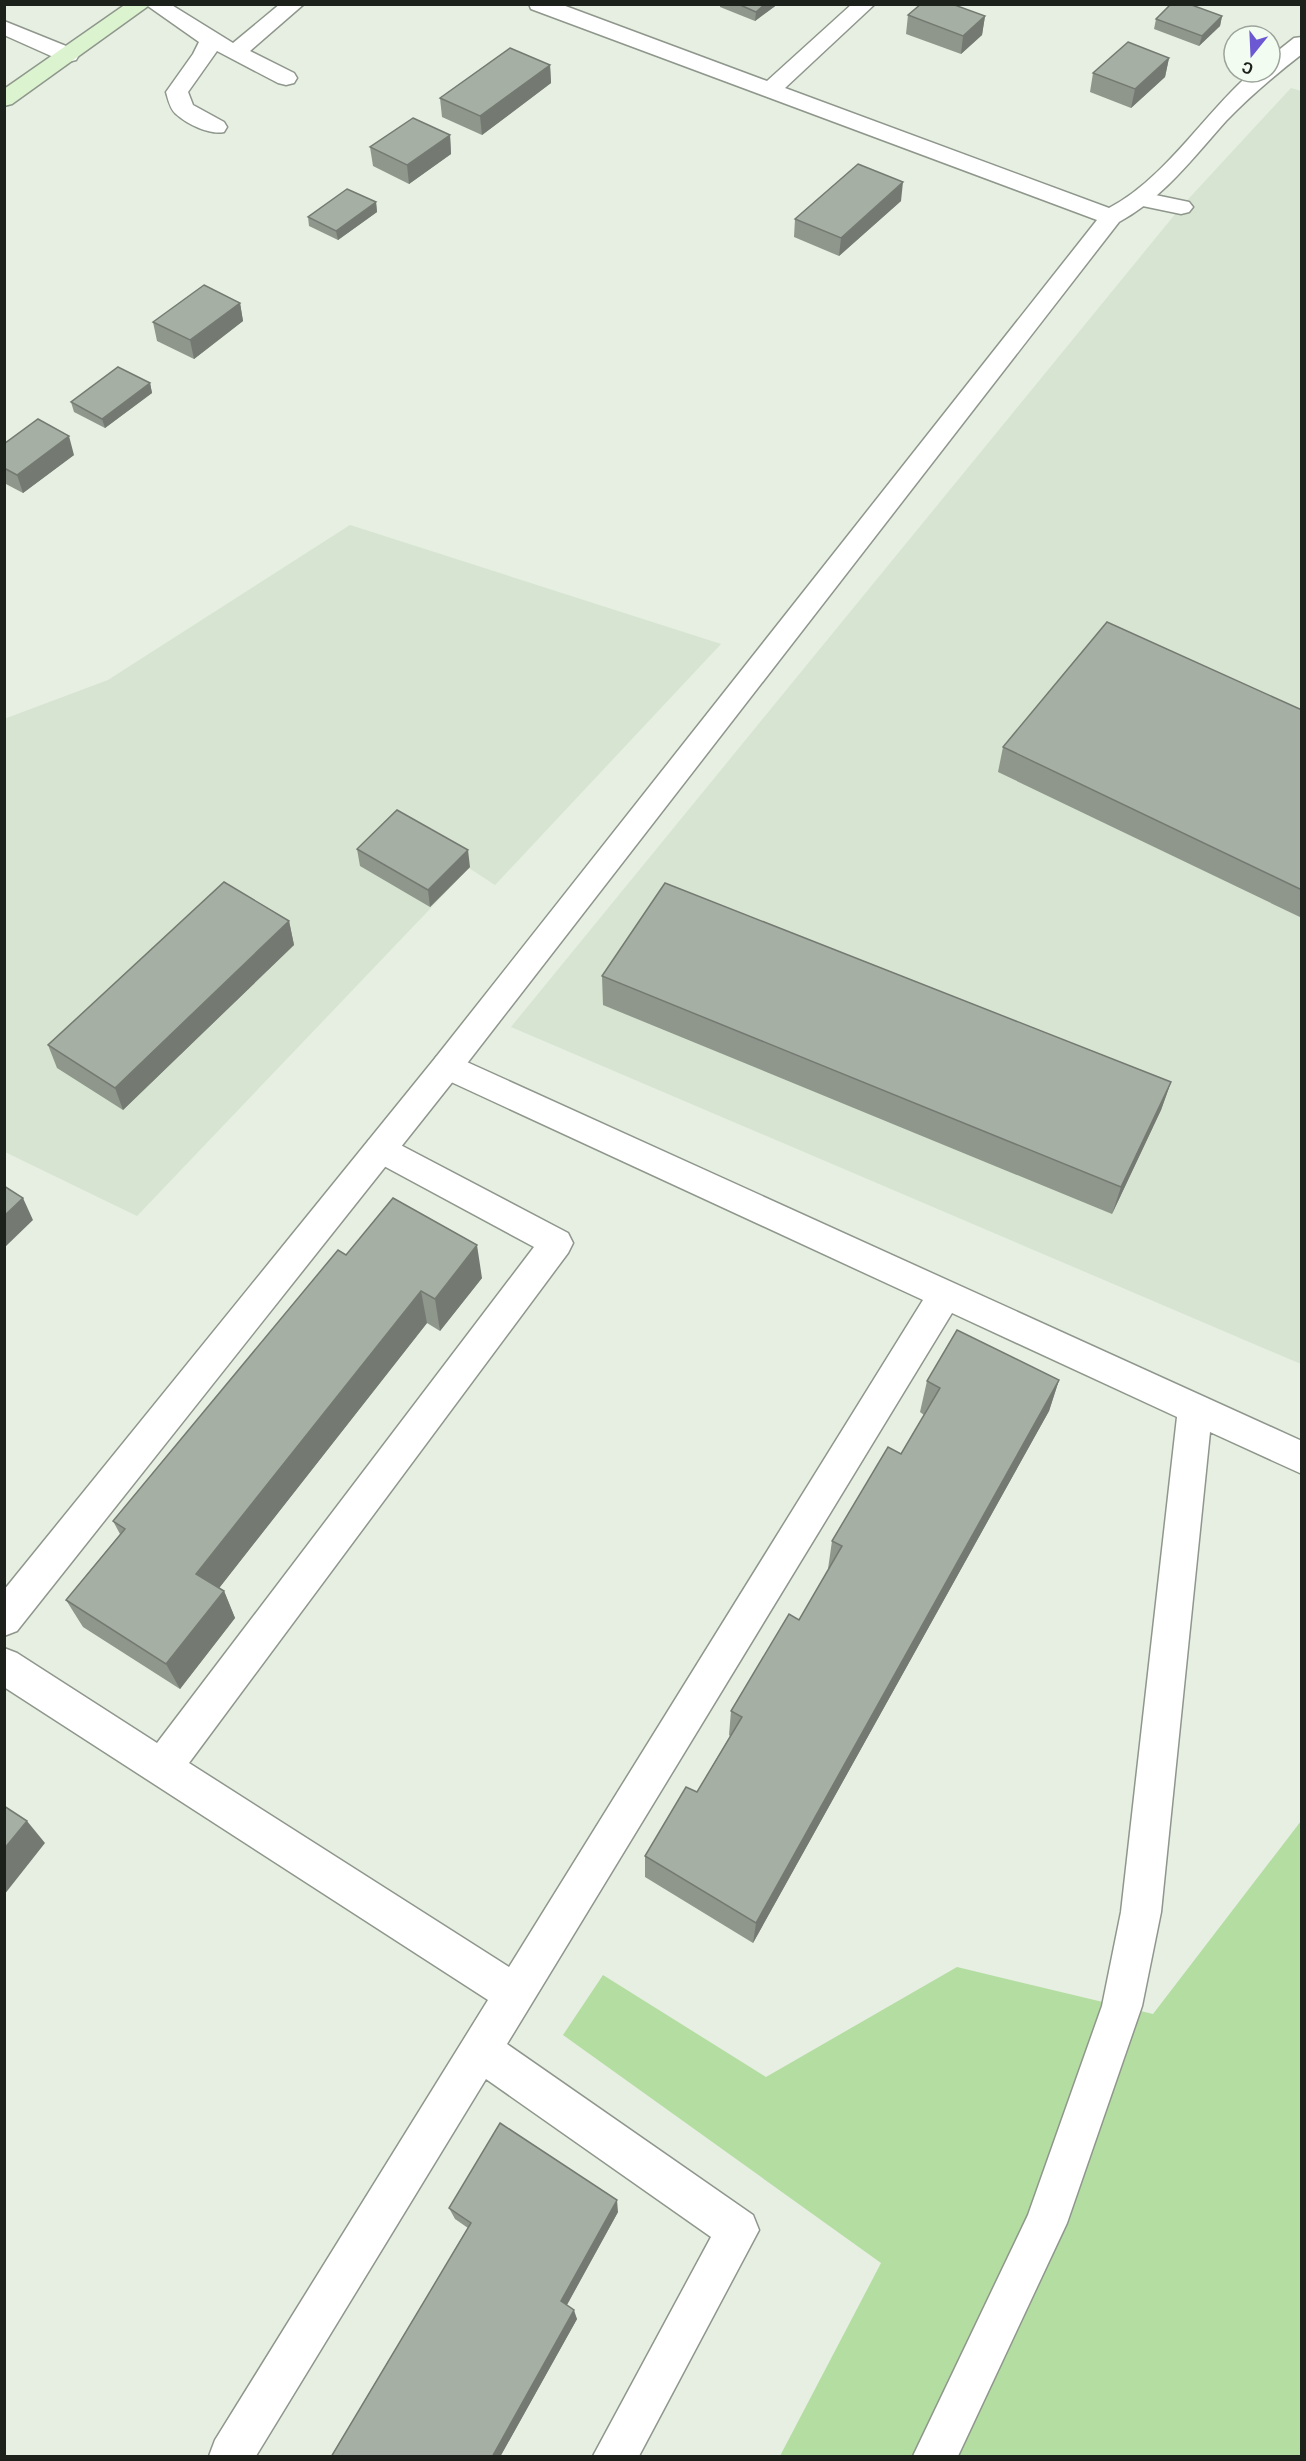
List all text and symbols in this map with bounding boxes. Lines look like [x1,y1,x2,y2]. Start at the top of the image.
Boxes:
north arrow [1222,24,1282,84]
text: С [1240,57,1255,78]

